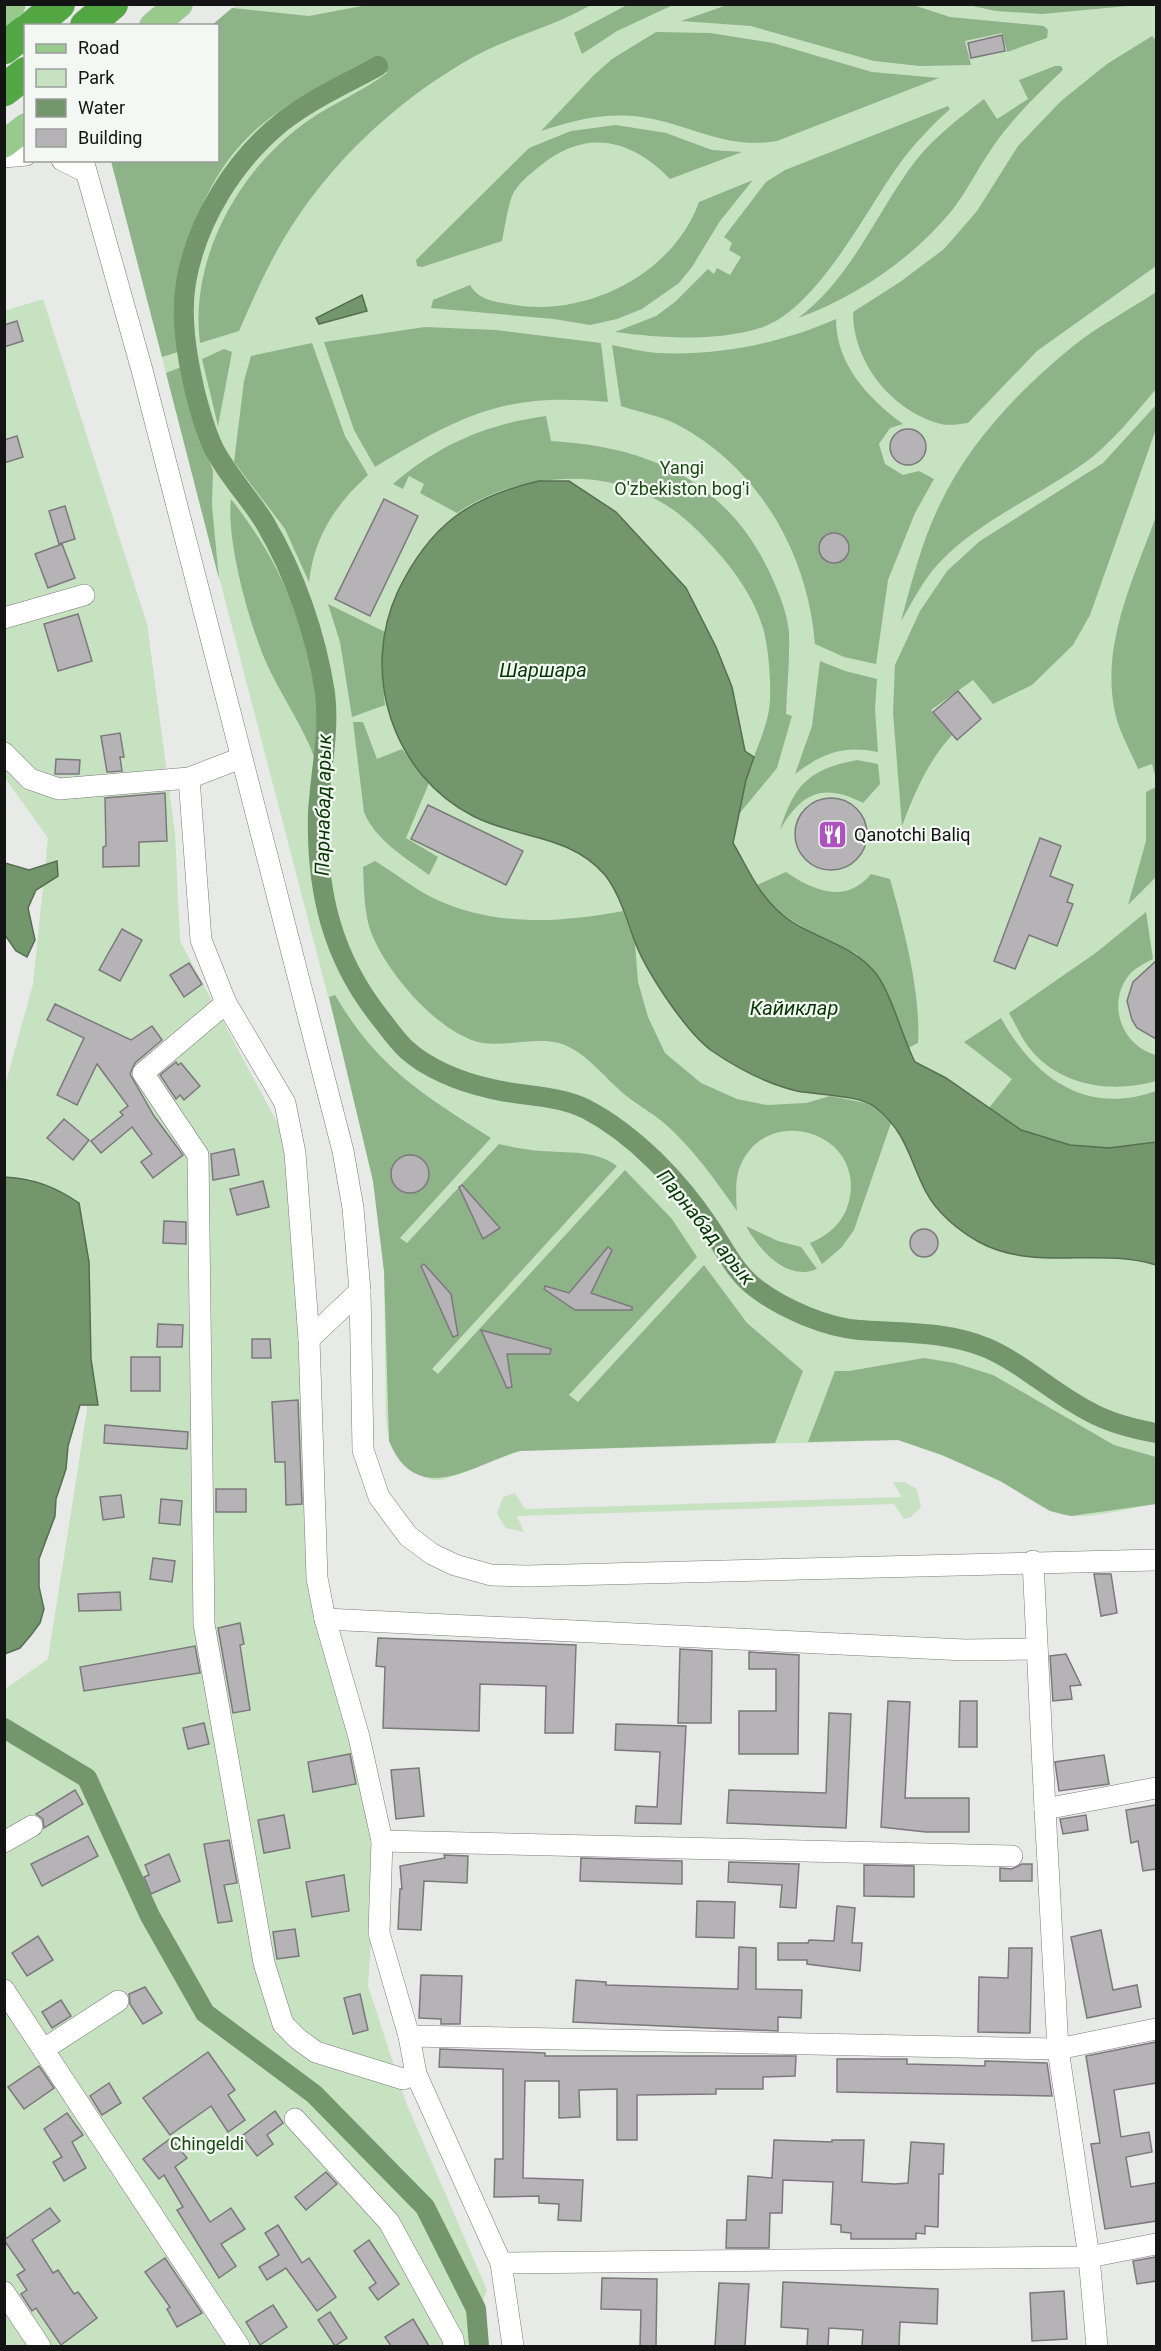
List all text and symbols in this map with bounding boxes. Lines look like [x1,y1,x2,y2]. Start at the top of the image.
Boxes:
legend [24,24,219,162]
text: Road [78,37,119,58]
text: Park [78,67,115,88]
text: Water [78,97,125,118]
text: Building [78,127,142,148]
park label: Yangi O'zbekiston bog'i [614,457,750,499]
water label: Шаршара [499,658,587,682]
water label: Парнабад арык [310,733,336,876]
restaurant icon: Qanotchi Baliq [817,819,849,851]
place label: Qanotchi Baliq [854,824,970,845]
water label: Кайиклар [750,996,838,1020]
water label: Парнабад арык [652,1164,760,1290]
park label: Chingeldi [170,2133,244,2154]

